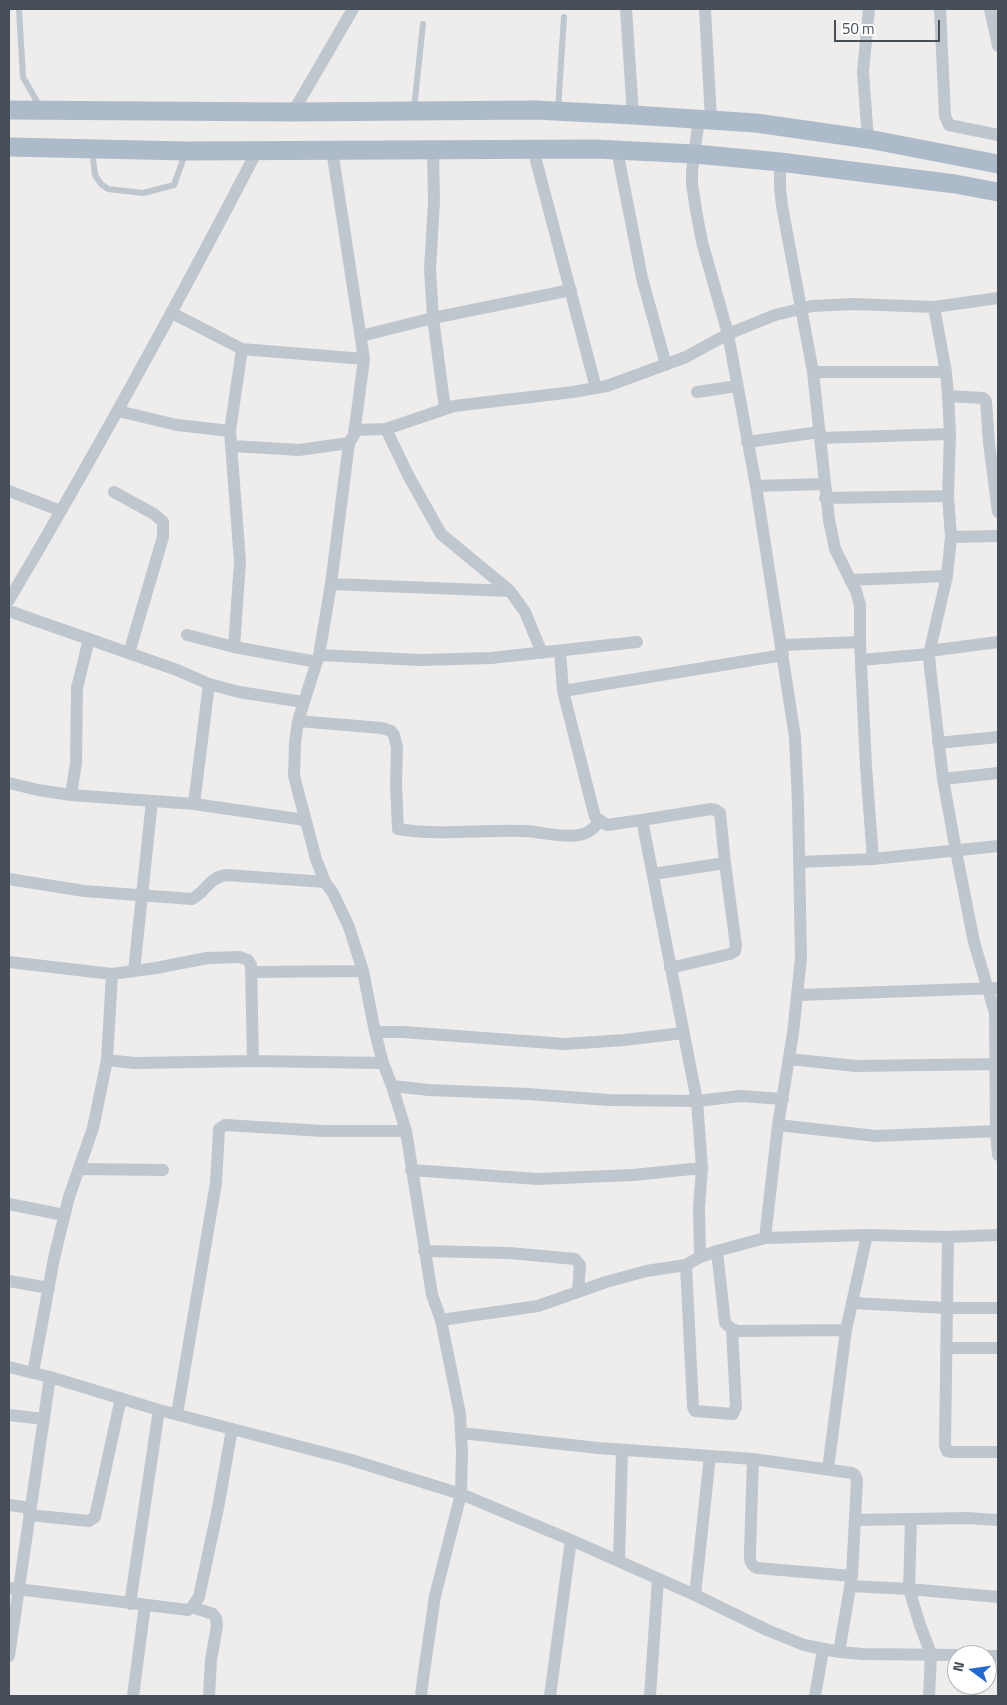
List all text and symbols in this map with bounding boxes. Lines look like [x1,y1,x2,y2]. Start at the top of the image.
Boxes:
scale bar [837,10,943,42]
text: 50 m [842,17,875,40]
north arrow [947,1645,997,1695]
text: N [947,1659,969,1674]

